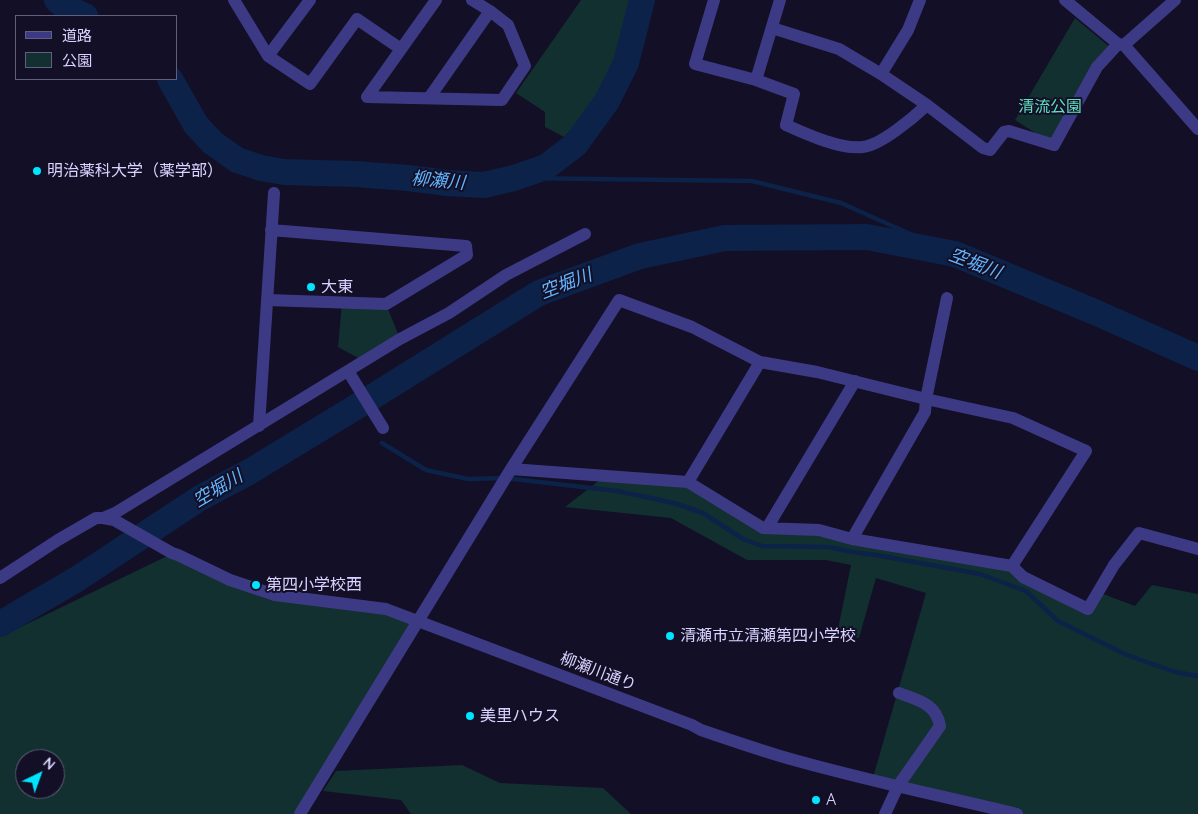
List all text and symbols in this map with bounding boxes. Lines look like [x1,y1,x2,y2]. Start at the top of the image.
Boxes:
legend [15,15,178,80]
text: 道路 [62,26,92,45]
text: 公園 [62,51,92,70]
park label: 清流公園 [1018,97,1082,117]
place label: 明治薬科大学（薬学部） [47,161,223,181]
marker: 明治薬科大学（薬学部） [31,165,43,177]
water label: 柳瀬川 [410,168,466,194]
water label: 空堀川 [946,244,1004,284]
water label: 空堀川 [537,264,595,304]
place label: 大東 [321,277,353,297]
marker: 大東 [305,281,317,293]
water label: 空堀川 [189,466,247,512]
place label: 第四小学校西 [266,575,362,595]
marker: 第四小学校西 [250,579,262,591]
place label: 清瀬市立清瀬第四小学校 [680,626,856,646]
marker: 清瀬市立清瀬第四小学校 [664,630,676,642]
street label: 柳瀬川通り [557,649,639,695]
place label: 美里ハウス [480,706,560,726]
marker: 美里ハウス [464,710,476,722]
north arrow [15,749,65,799]
text: N [40,753,59,774]
place label: A [826,790,836,810]
marker: A [810,794,822,806]

